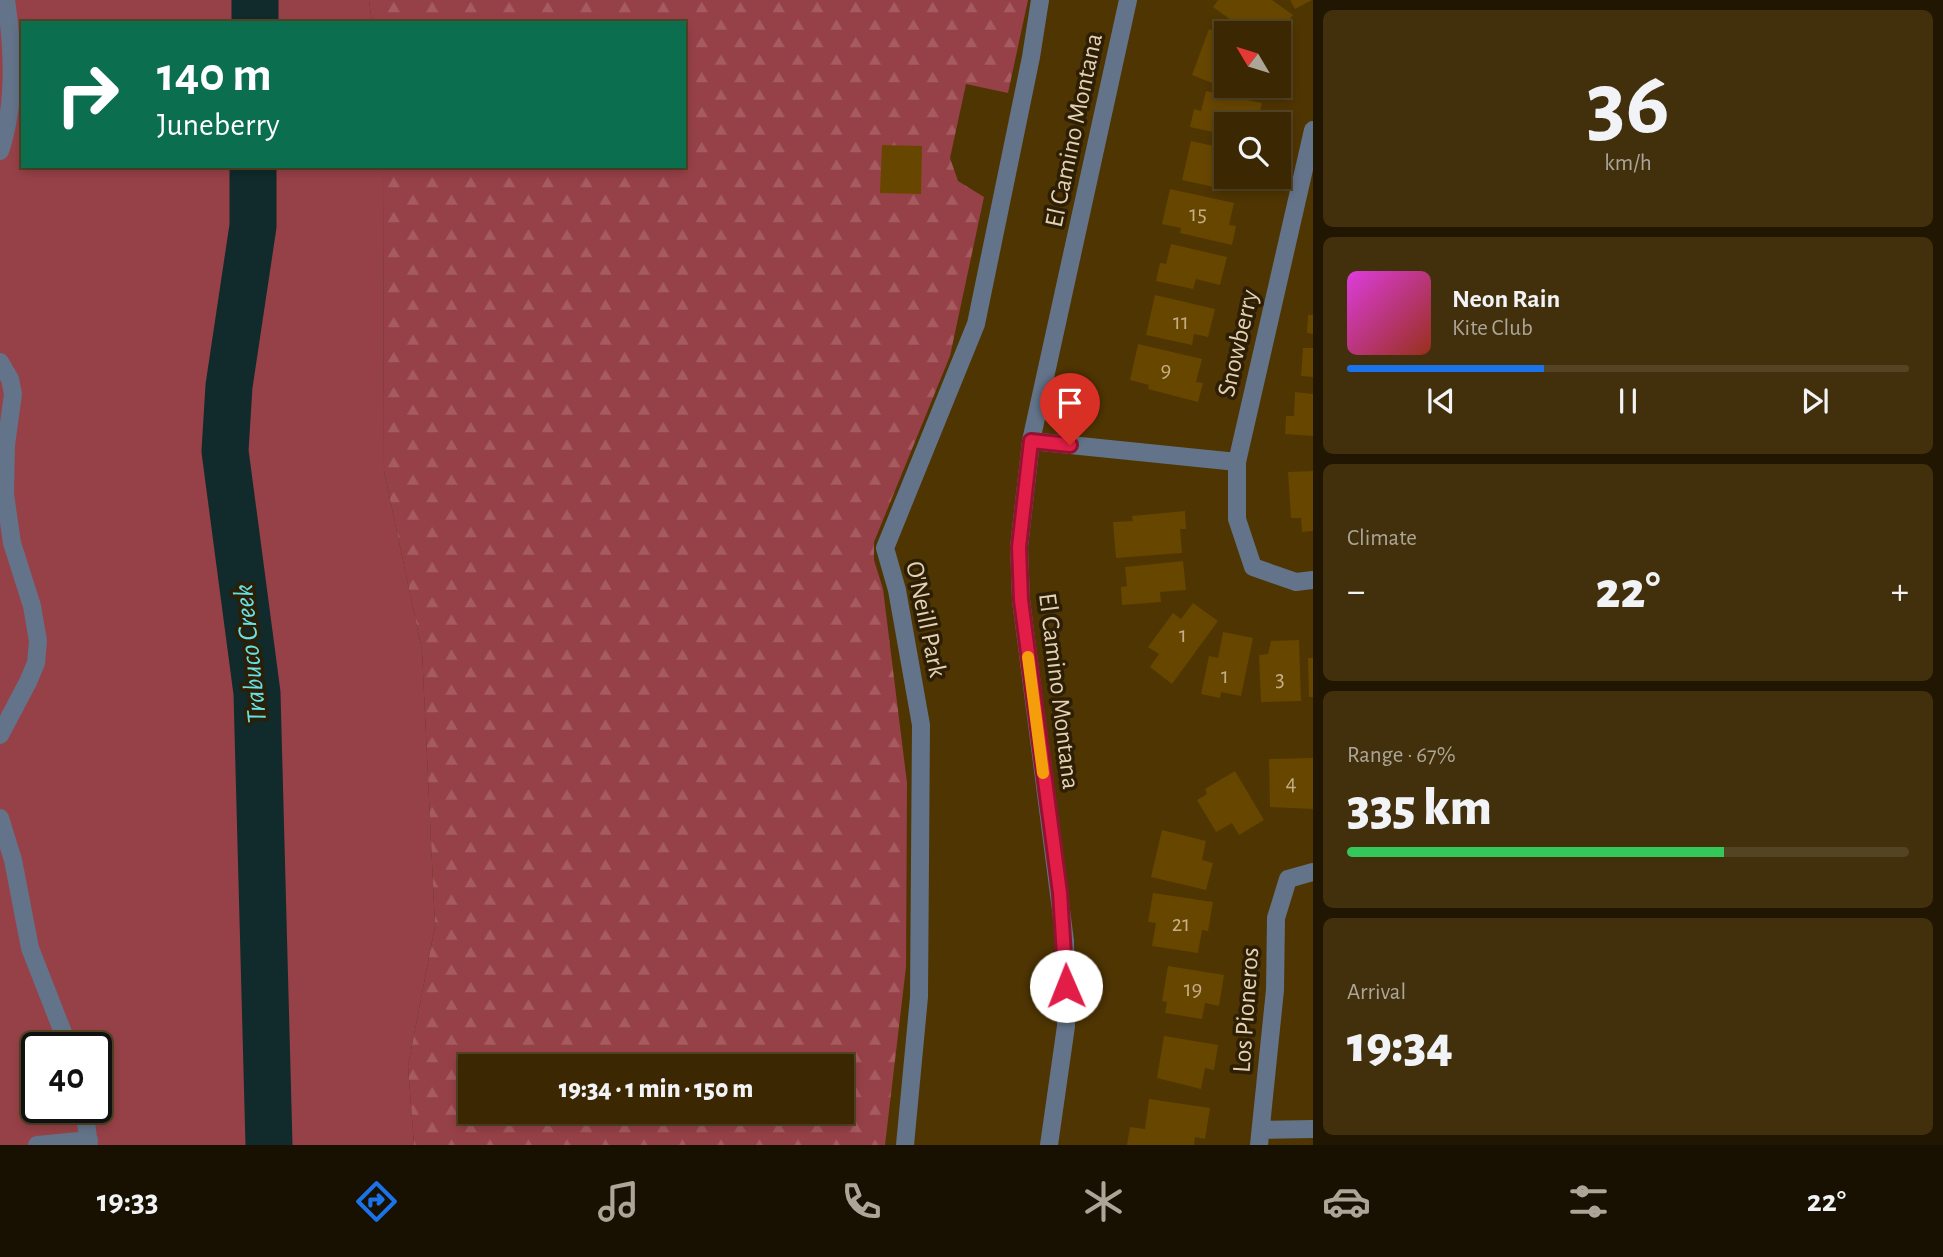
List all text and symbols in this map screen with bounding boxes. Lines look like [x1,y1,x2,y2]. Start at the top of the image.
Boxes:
north arrow [1214,21,1292,98]
map controls [1214,21,1291,189]
street label: El Camino Montana [1041,31,1107,229]
icon: right [42,49,133,140]
text: 140 m [157,51,272,100]
text: 36 [1586,59,1670,150]
text: Juneberry [157,109,280,141]
button: search [1214,112,1291,189]
text: km/h [1604,152,1652,175]
house number: 15 [1189,203,1207,226]
text: Neon Rain [1452,286,1560,312]
street label: Snowberry [1213,287,1263,399]
house number: 11 [1173,311,1189,334]
text: Kite Club [1452,317,1533,340]
house number: 9 [1161,359,1171,382]
pin [1040,373,1100,445]
icon: previous [1422,382,1460,420]
icon: pause [1609,382,1647,420]
icon: next [1796,382,1834,420]
icon: arrive [1051,384,1089,422]
text: Climate [1347,527,1417,550]
street label: O'Neill Park [901,559,951,680]
text: 22° [1595,565,1661,617]
text: − [1347,573,1365,611]
text: + [1891,573,1909,611]
water label: Trabuco Creek [230,583,272,725]
street label: El Camino Montana [1034,592,1084,791]
house number: 1 [1179,624,1187,647]
house number: 1 [1221,665,1229,688]
house number: 3 [1275,668,1285,691]
text: Range · 67% [1347,744,1456,767]
house number: 4 [1285,772,1297,795]
text: 335 km [1347,782,1492,834]
house number: 21 [1172,913,1190,936]
street label: Los Pioneros [1229,947,1263,1074]
position arrow [1029,949,1103,1023]
house number: 19 [1184,978,1202,1001]
text: Arrival [1347,981,1406,1004]
text: 19:34 [1347,1019,1453,1071]
speed limit sign: 40 [21,1032,112,1123]
text: 19:34 · 1 min · 150 m [559,1076,753,1102]
icon: directions [352,1177,401,1226]
icon: music [594,1177,643,1226]
icon: phone [837,1177,886,1226]
icon: climate [1079,1177,1128,1226]
icon: car [1322,1177,1371,1226]
icon: filters [1564,1177,1613,1226]
text: 19:33 [97,1185,159,1217]
text: 22° [1807,1185,1846,1217]

